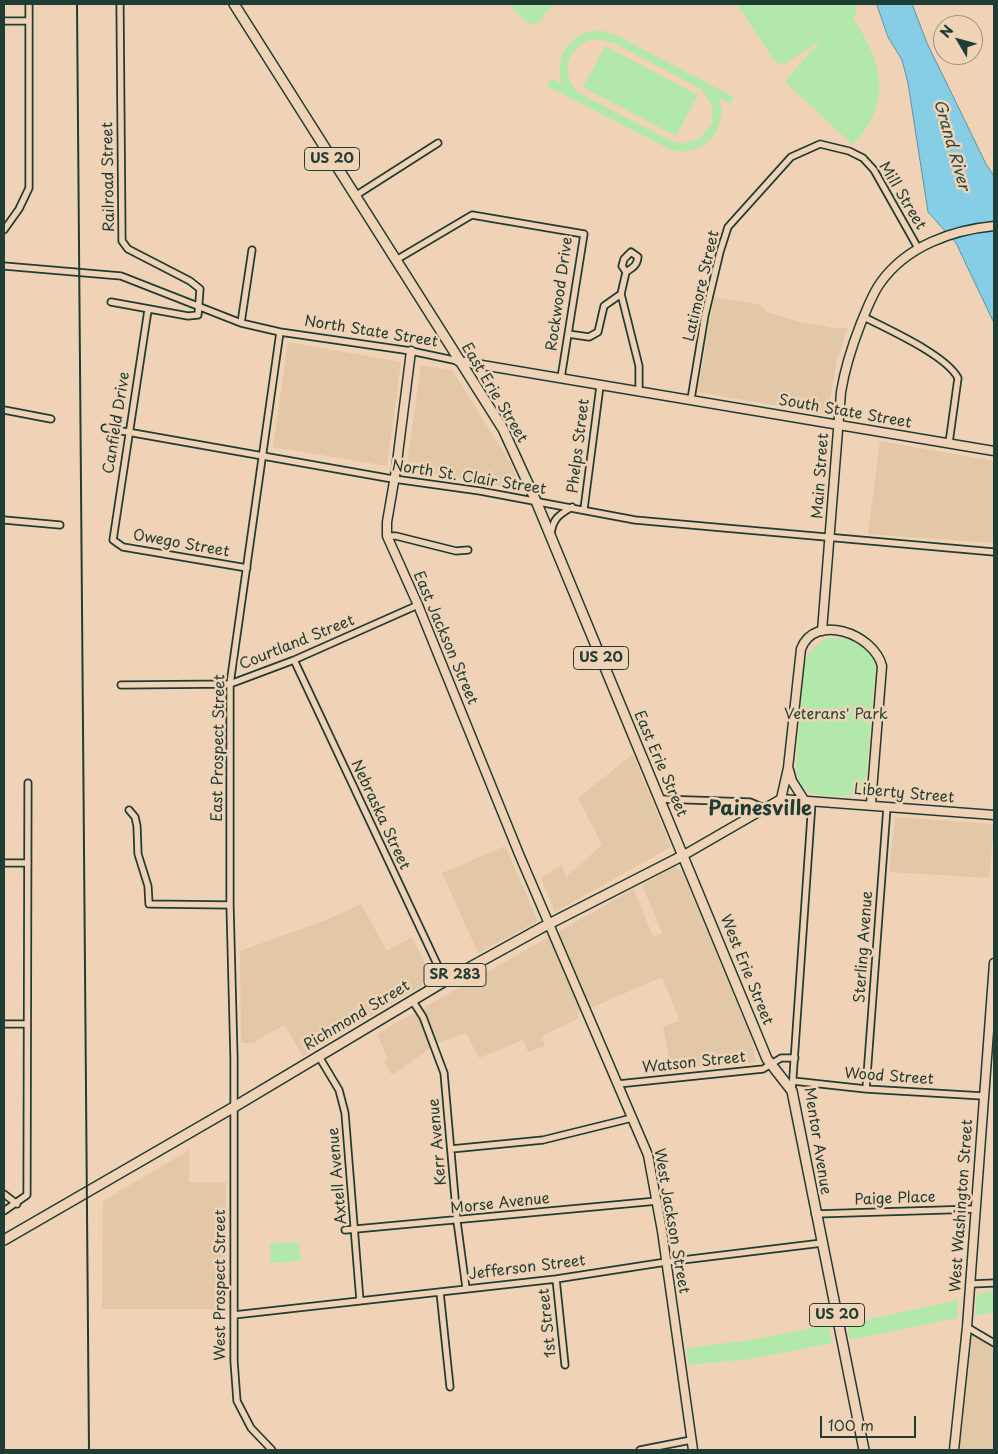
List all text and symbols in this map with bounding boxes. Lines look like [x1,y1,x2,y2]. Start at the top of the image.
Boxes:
north arrow [933,15,983,65]
text: N [935,21,958,42]
water label: Grand River [929,97,973,193]
street label: Railroad Street [99,122,119,232]
road number: US 20 [304,148,360,170]
street label: Mill Street [875,159,929,233]
street label: Latimore Street [680,229,724,343]
street label: Rockwood Drive [543,236,577,352]
street label: North State Street [303,313,439,351]
street label: East Erie Street [457,340,531,446]
street label: Canfield Drive [100,371,134,475]
street label: South State Street [777,391,913,433]
street label: Phelps Street [564,398,594,494]
street label: Main Street [809,433,833,519]
street label: North St. Clair Street [391,457,547,499]
street label: Owego Street [131,527,231,561]
street label: East Jackson Street [409,569,481,707]
street label: Courtland Street [237,612,357,674]
road number: US 20 [574,646,628,670]
street label: East Prospect Street [209,674,229,822]
park label: Veterans' Park [784,706,888,724]
street label: East Erie Street [630,708,690,820]
street label: Nebraska Street [347,757,413,873]
street label: Liberty Street [853,781,955,807]
district label: Painesville [708,797,812,821]
street label: Sterling Avenue [851,890,877,1004]
street label: West Erie Street [716,912,776,1028]
road number: SR 283 [424,964,486,986]
street label: Richmond Street [301,977,413,1055]
street label: Watson Street [641,1049,747,1077]
street label: Wood Street [844,1065,934,1089]
street label: Mentor Avenue [800,1086,834,1196]
street label: Kerr Avenue [425,1098,451,1186]
street label: West Washington Street [947,1119,977,1293]
street label: Axtell Avenue [325,1127,351,1225]
street label: West Jackson Street [649,1147,693,1295]
street label: Paige Place [854,1189,936,1209]
street label: Morse Avenue [449,1190,551,1218]
street label: West Prospect Street [212,1209,230,1361]
street label: Jefferson Street [468,1252,586,1284]
street label: 1st Street [535,1287,561,1359]
road number: US 20 [810,1304,864,1326]
scale bar [823,1406,919,1438]
text: 100 m [828,1413,874,1436]

